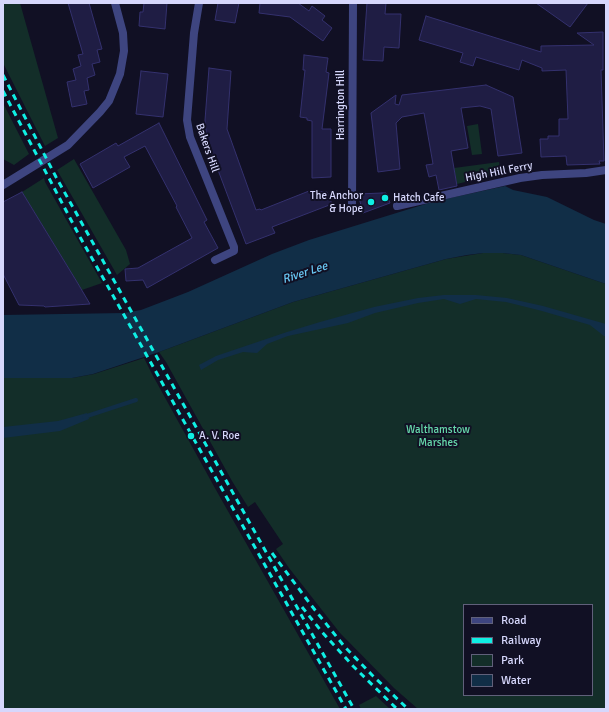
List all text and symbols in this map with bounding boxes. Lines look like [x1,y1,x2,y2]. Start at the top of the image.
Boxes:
street label: Harrington Hill [334,70,348,140]
street label: Bakers Hill [192,122,222,174]
street label: High Hill Ferry [464,159,534,185]
place label: The Anchor & Hope [310,189,363,215]
place label: Hatch Cafe [393,191,444,205]
marker: Hatch Cafe [380,193,390,203]
marker: The Anchor & Hope [366,197,376,207]
water label: River Lee [281,259,329,287]
park label: Walthamstow Marshes [406,423,470,449]
place label: A. V. Roe [199,429,240,443]
marker: A. V. Roe [186,431,196,441]
legend [463,604,593,696]
text: Road [501,613,527,628]
text: Railway [501,633,541,648]
text: Park [501,653,524,668]
text: Water [501,673,531,688]

